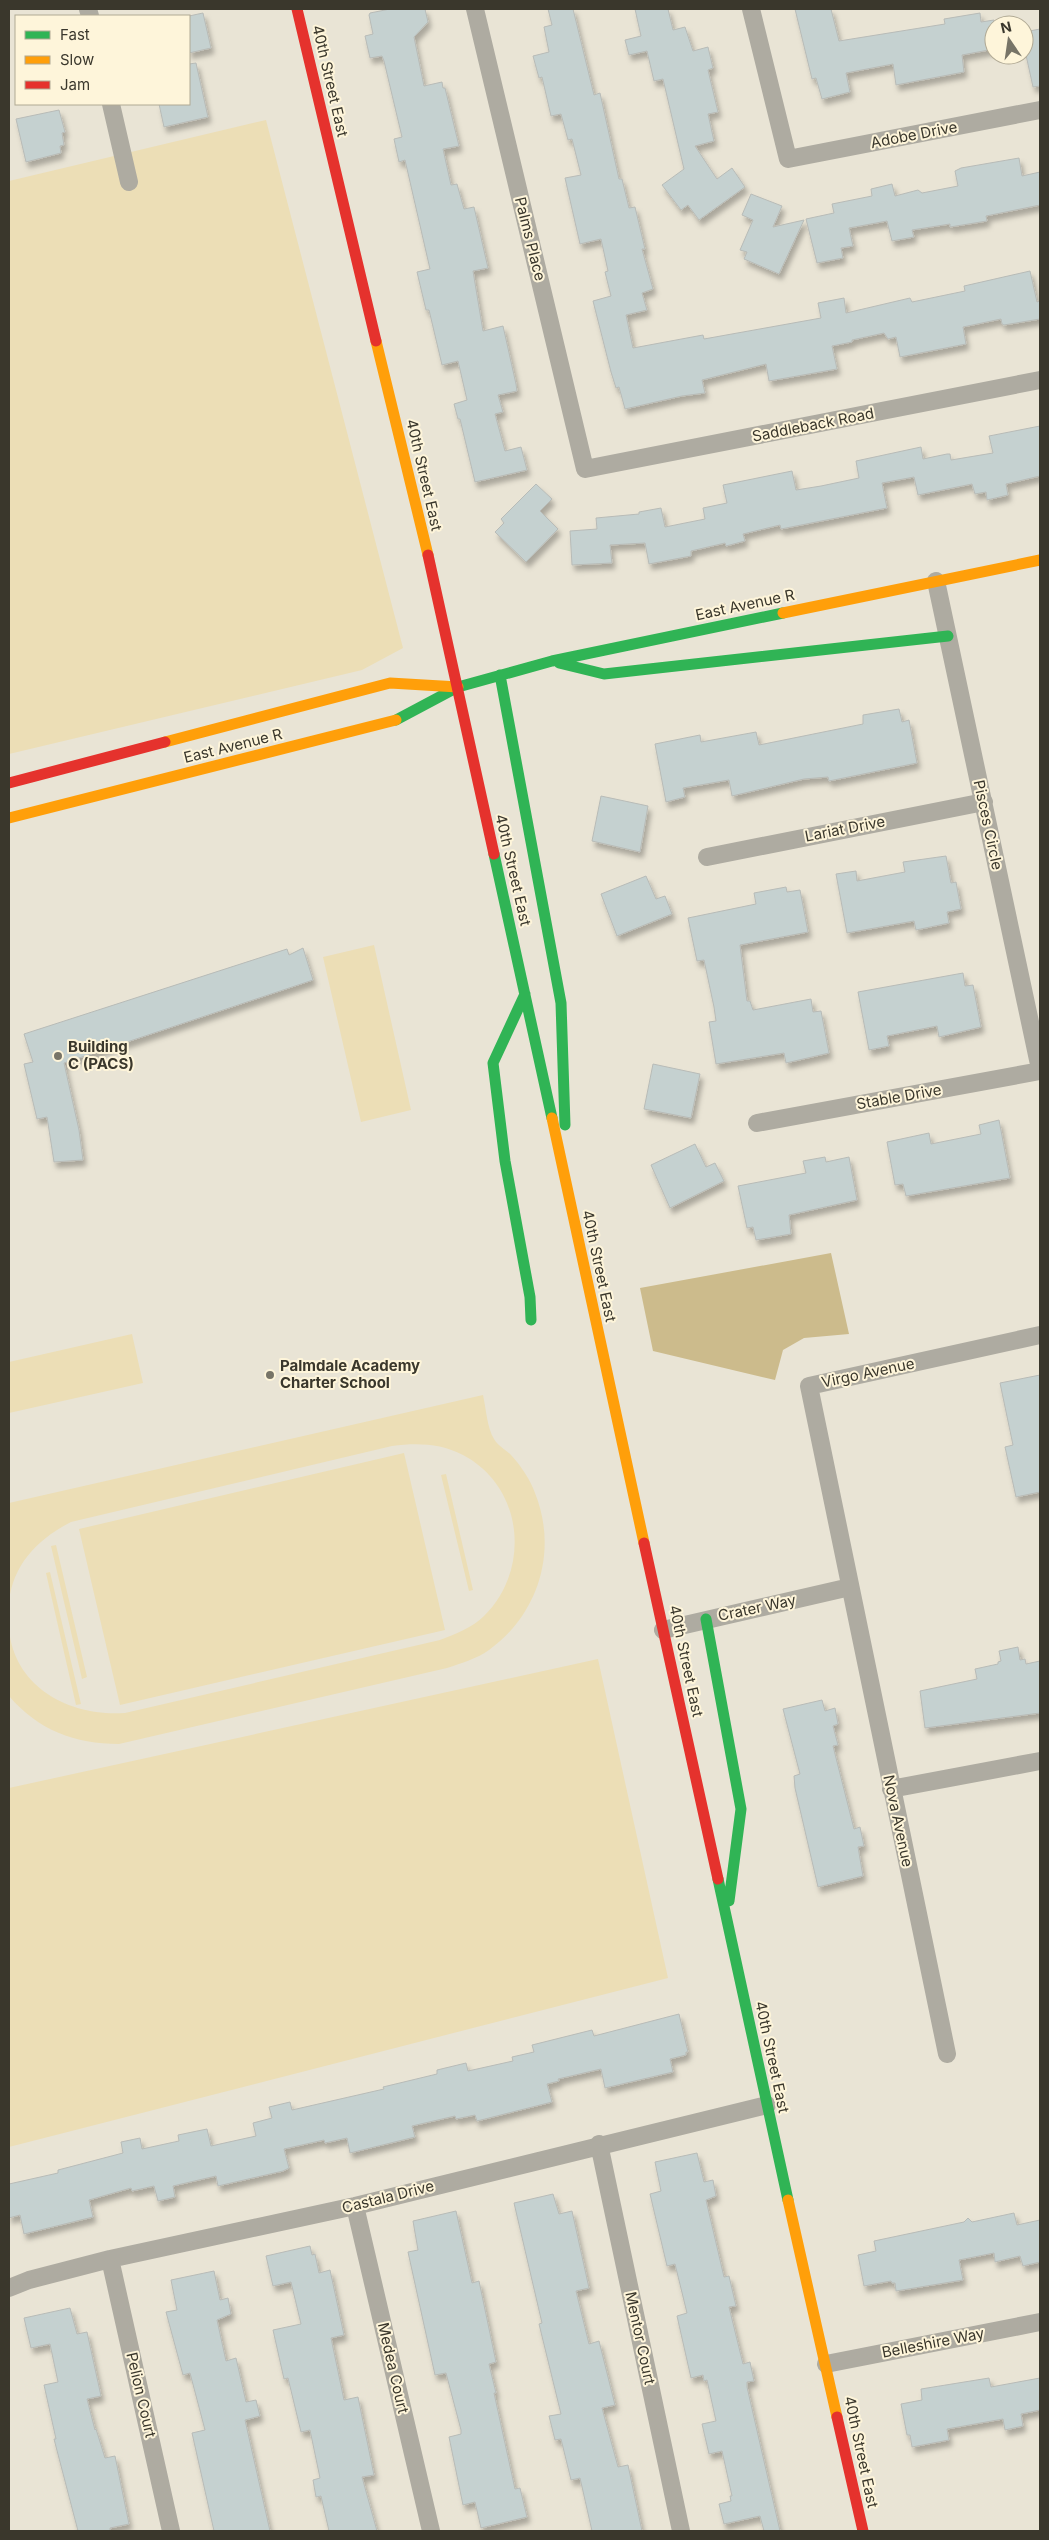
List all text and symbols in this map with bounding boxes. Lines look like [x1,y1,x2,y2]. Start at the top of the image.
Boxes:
legend [15,15,190,105]
north arrow [984,15,1034,65]
text: N [999,17,1013,36]
street label: 40th Street East [308,23,353,139]
text: Fast [60,25,90,44]
text: Slow [60,50,94,69]
text: Jam [60,75,90,94]
street label: Adobe Drive [869,117,959,152]
street label: Palms Place [511,195,550,283]
street label: Saddleback Road [750,403,875,446]
street label: 40th Street East [402,417,447,533]
street label: East Avenue R [694,585,797,624]
street label: East Avenue R [182,724,285,767]
street label: Pisces Circle [970,778,1007,872]
street label: Lariat Drive [803,811,887,846]
street label: 40th Street East [491,812,536,928]
place label: Building C (PACS) [68,1037,134,1073]
marker: Building C (PACS) [52,1050,64,1062]
street label: Stable Drive [855,1080,943,1113]
street label: 40th Street East [578,1208,621,1324]
street label: Virgo Avenue [820,1353,916,1392]
place label: Palmdale Academy Charter School [280,1356,420,1392]
marker: Palmdale Academy Charter School [264,1369,276,1381]
street label: Crater Way [716,1590,798,1625]
street label: 40th Street East [665,1603,708,1719]
street label: Nova Avenue [879,1773,918,1869]
street label: 40th Street East [751,1999,794,2115]
street label: Castala Drive [340,2176,436,2217]
street label: Mentor Court [621,2290,660,2386]
street label: Medea Court [374,2321,413,2415]
street label: Belleshire Way [880,2323,986,2362]
street label: Pelion Court [122,2350,161,2440]
street label: 40th Street East [840,2394,883,2510]

